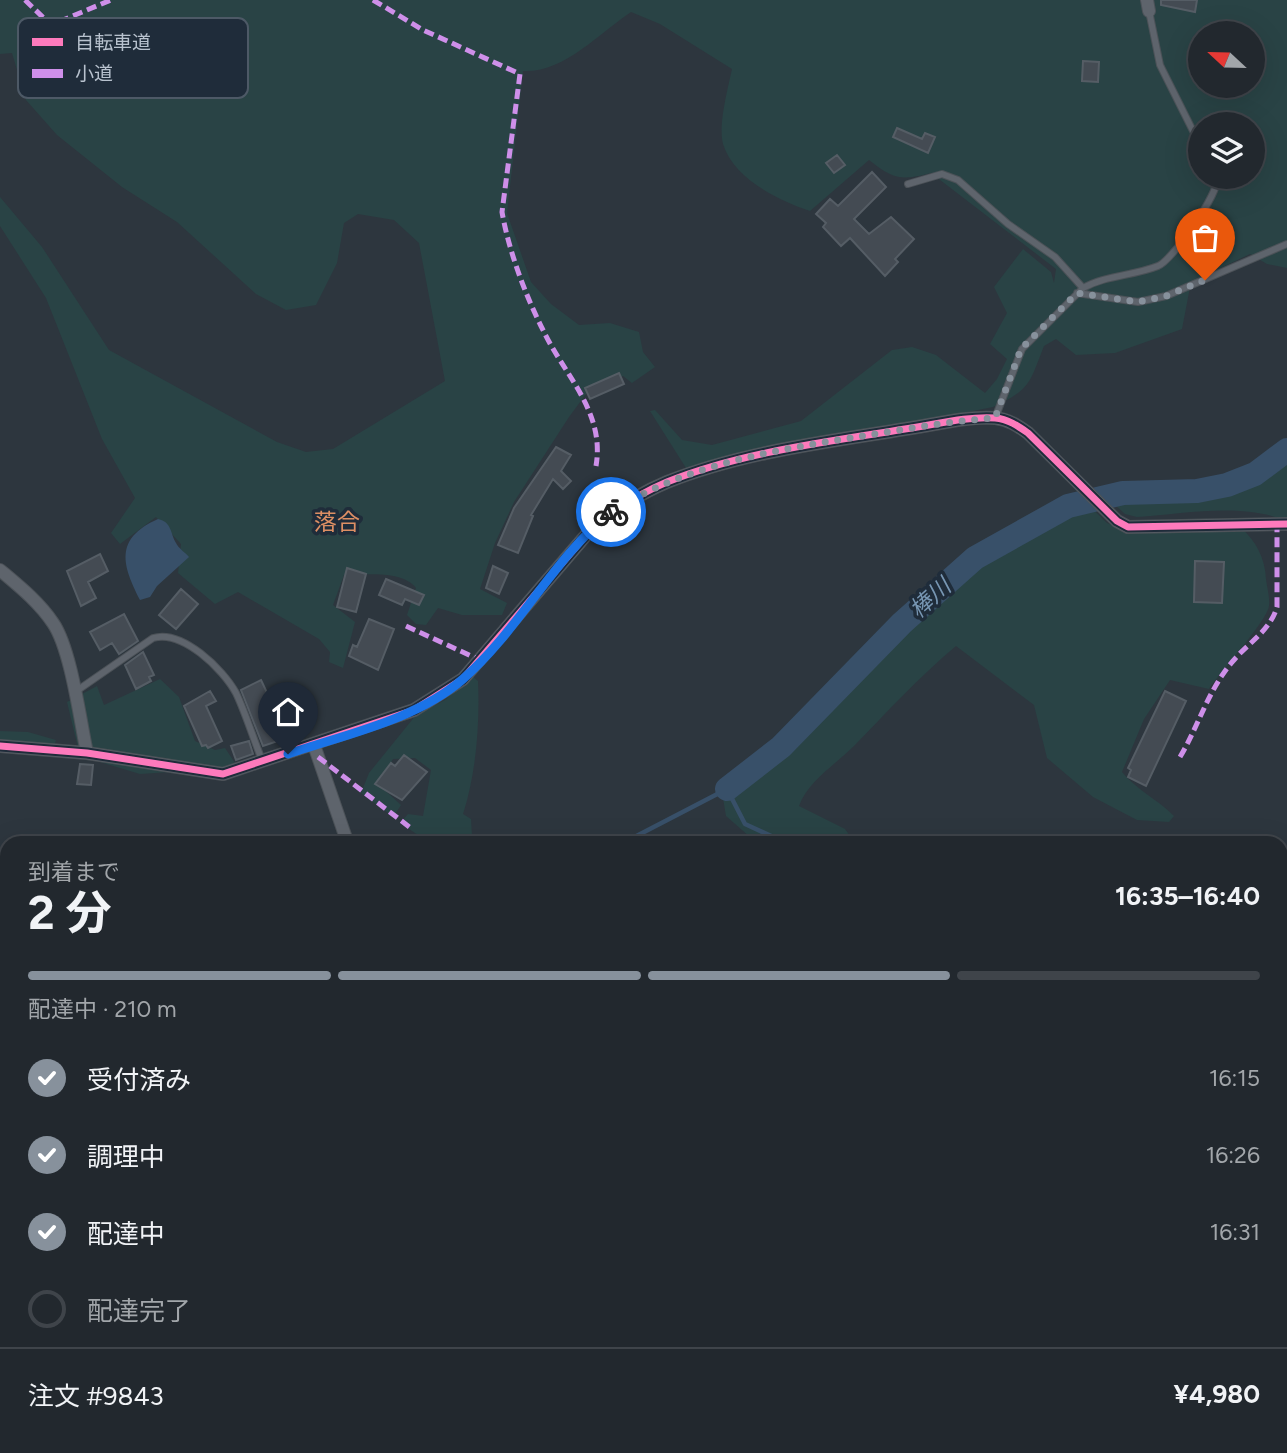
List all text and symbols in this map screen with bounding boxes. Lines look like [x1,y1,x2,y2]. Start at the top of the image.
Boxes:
legend [18,18,248,98]
north arrow [1188,21,1265,98]
map controls [1188,21,1265,189]
text: 自転車道 [75,31,151,54]
text: 小道 [75,62,113,85]
button: layers [1188,112,1265,189]
pin [1175,208,1235,280]
icon: bag [1186,219,1224,257]
courier [576,477,646,547]
icon: bike [592,493,630,531]
district label: 落合 [314,508,360,536]
water label: 棒川 [904,570,959,624]
pin [258,682,318,754]
icon: home [269,693,307,731]
text: 到着まで [28,858,120,886]
text: 16:35–16:40 [1115,880,1260,912]
text: 2 分 [28,885,112,941]
text: 配達中 · 210 m [28,995,177,1023]
icon: check [28,1059,66,1097]
text: 受付済み [87,1064,191,1096]
text: 16:15 [1209,1064,1260,1092]
icon: check [28,1136,66,1174]
text: 調理中 [87,1141,165,1173]
text: 16:26 [1206,1141,1260,1169]
icon: check [28,1213,66,1251]
text: 配達中 [87,1218,165,1250]
text: 16:31 [1210,1218,1260,1246]
text: 配達完了 [87,1295,191,1327]
text: ¥4,980 [1174,1378,1260,1410]
text: 注文 #9843 [28,1380,164,1412]

